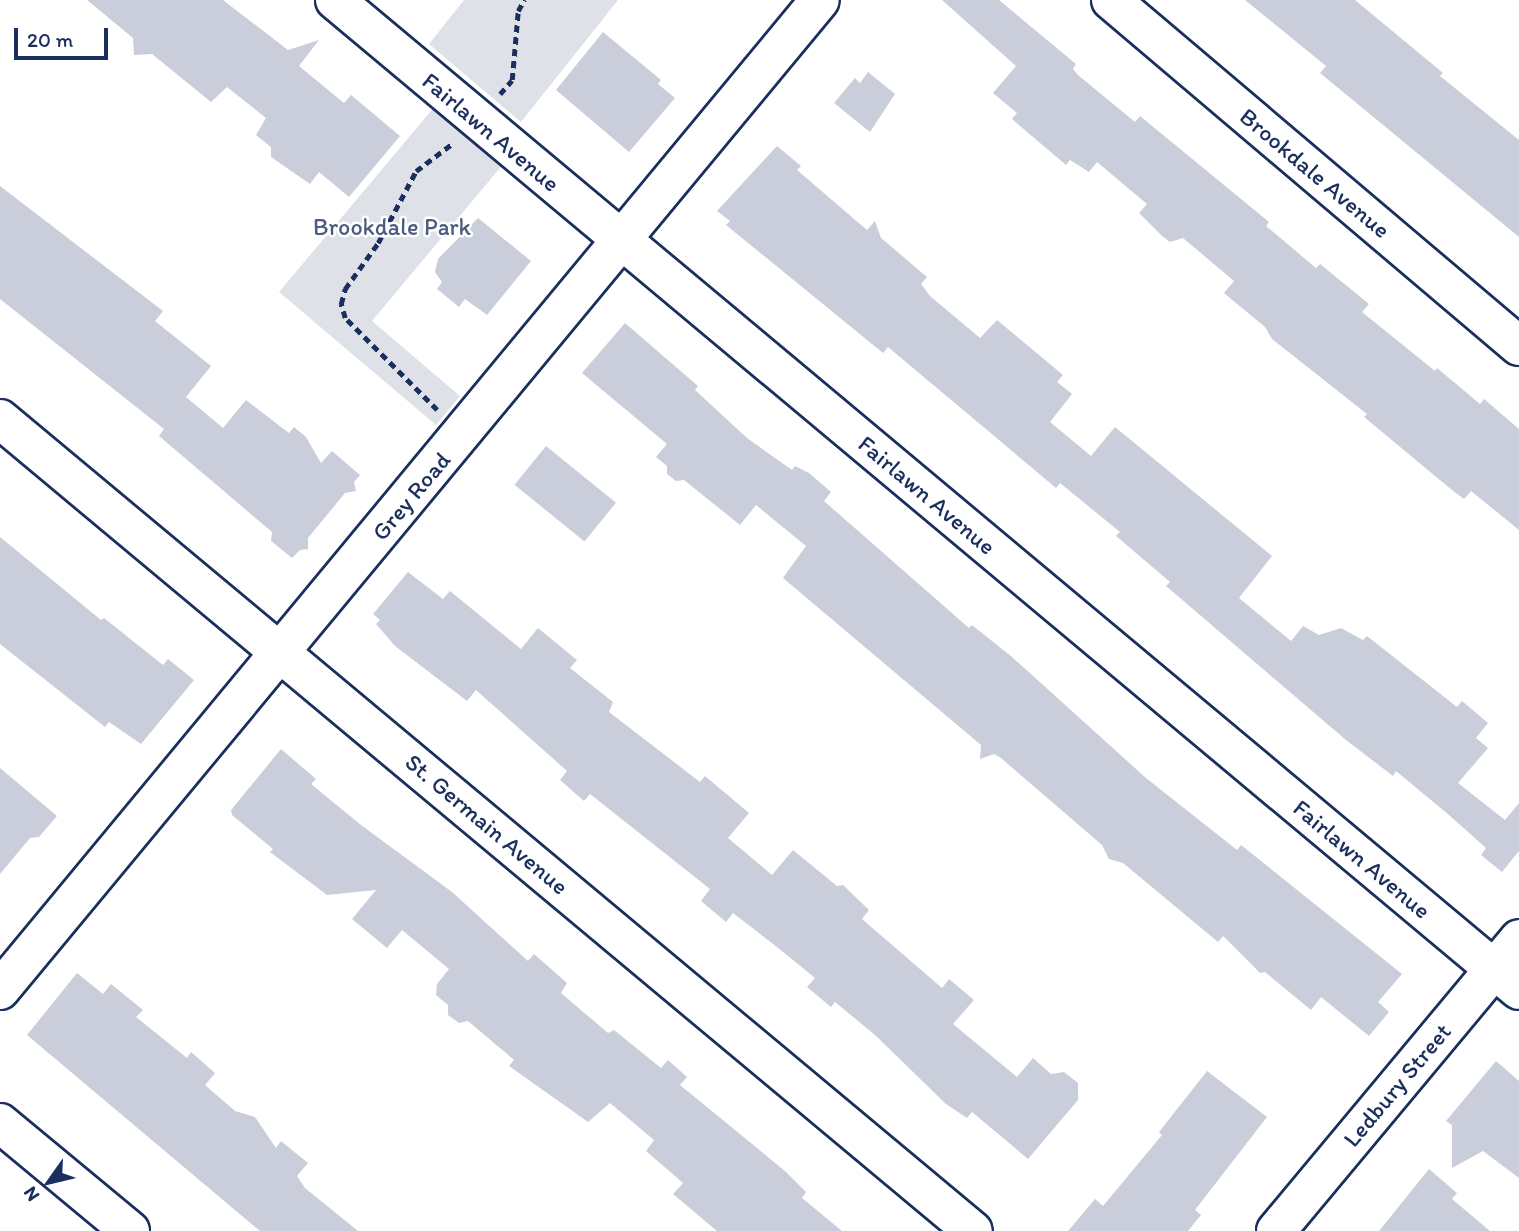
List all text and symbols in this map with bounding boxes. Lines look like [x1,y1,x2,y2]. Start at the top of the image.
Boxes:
scale bar [18,14,112,58]
text: 20 m [27,27,73,52]
street label: Fairlawn Avenue [417,67,565,197]
street label: Brookdale Avenue [1235,102,1395,244]
park label: Brookdale Park [313,213,471,241]
street label: Fairlawn Avenue [853,430,1001,560]
street label: Grey Road [366,446,456,546]
street label: St. Germain Avenue [400,748,574,900]
street label: Fairlawn Avenue [1288,794,1436,924]
street label: Ledbury Street [1337,1018,1457,1152]
north arrow [14,1147,84,1217]
text: N [18,1182,44,1206]

